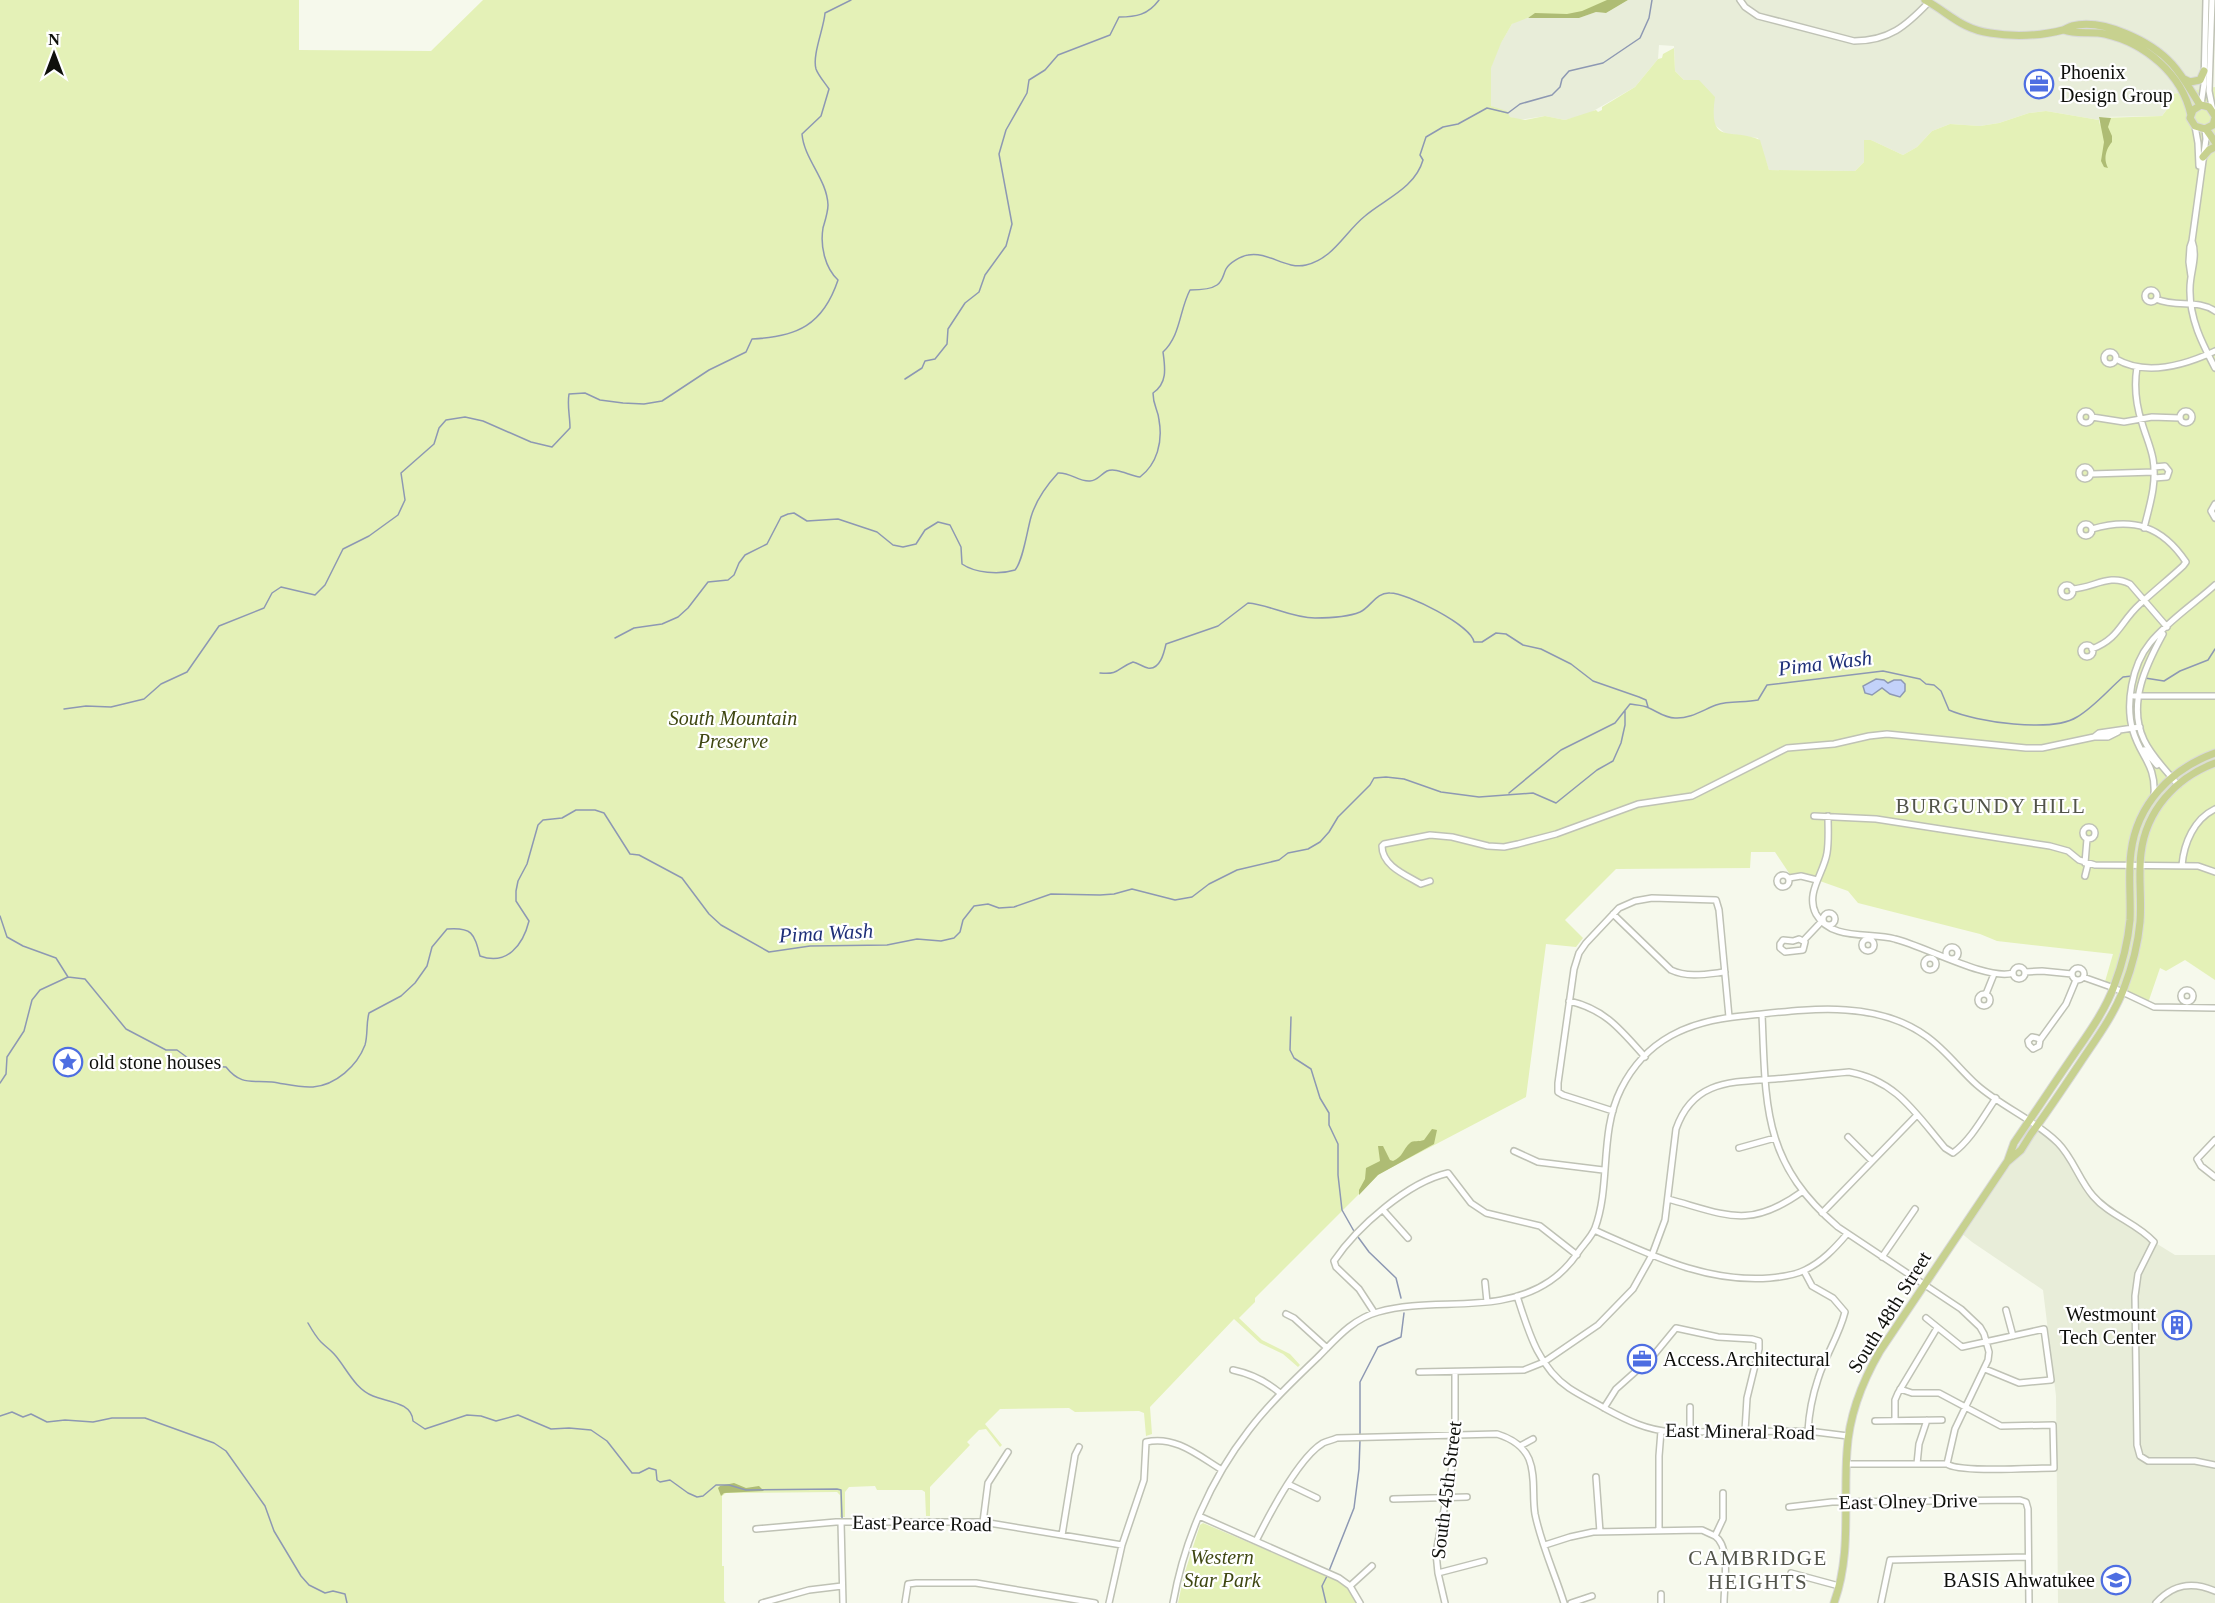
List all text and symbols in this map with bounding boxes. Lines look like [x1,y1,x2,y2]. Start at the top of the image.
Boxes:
north arrow [24,24,84,84]
text: N [48,31,60,48]
place label: Phoenix Design Group [2060,61,2173,107]
office icon: Phoenix Design Group [2023,68,2055,100]
water label: Pima Wash [1776,645,1873,681]
park label: South Mountain Preserve [669,707,797,752]
district label: BURGUNDY HILL [1896,794,2086,818]
water label: Pima Wash [777,919,874,948]
place icon: old stone houses [52,1046,84,1078]
place label: old stone houses [89,1051,221,1073]
street label: South 48th Street [1843,1247,1935,1377]
place label: Westmount Tech Center [2059,1303,2156,1348]
building icon: Westmount Tech Center [2161,1309,2193,1341]
office icon: Access.Architectural [1626,1343,1658,1375]
place label: Access.Architectural [1663,1348,1831,1370]
street label: South 45th Street [1427,1419,1465,1560]
street label: East Mineral Road [1665,1419,1815,1443]
street label: East Olney Drive [1838,1489,1978,1514]
street label: East Pearce Road [852,1511,992,1535]
park label: Western Star Park [1183,1546,1262,1591]
district label: CAMBRIDGE HEIGHTS [1688,1546,1828,1594]
school or university icon: BASIS Ahwatukee [2100,1564,2132,1596]
place label: BASIS Ahwatukee [1943,1569,2095,1591]

